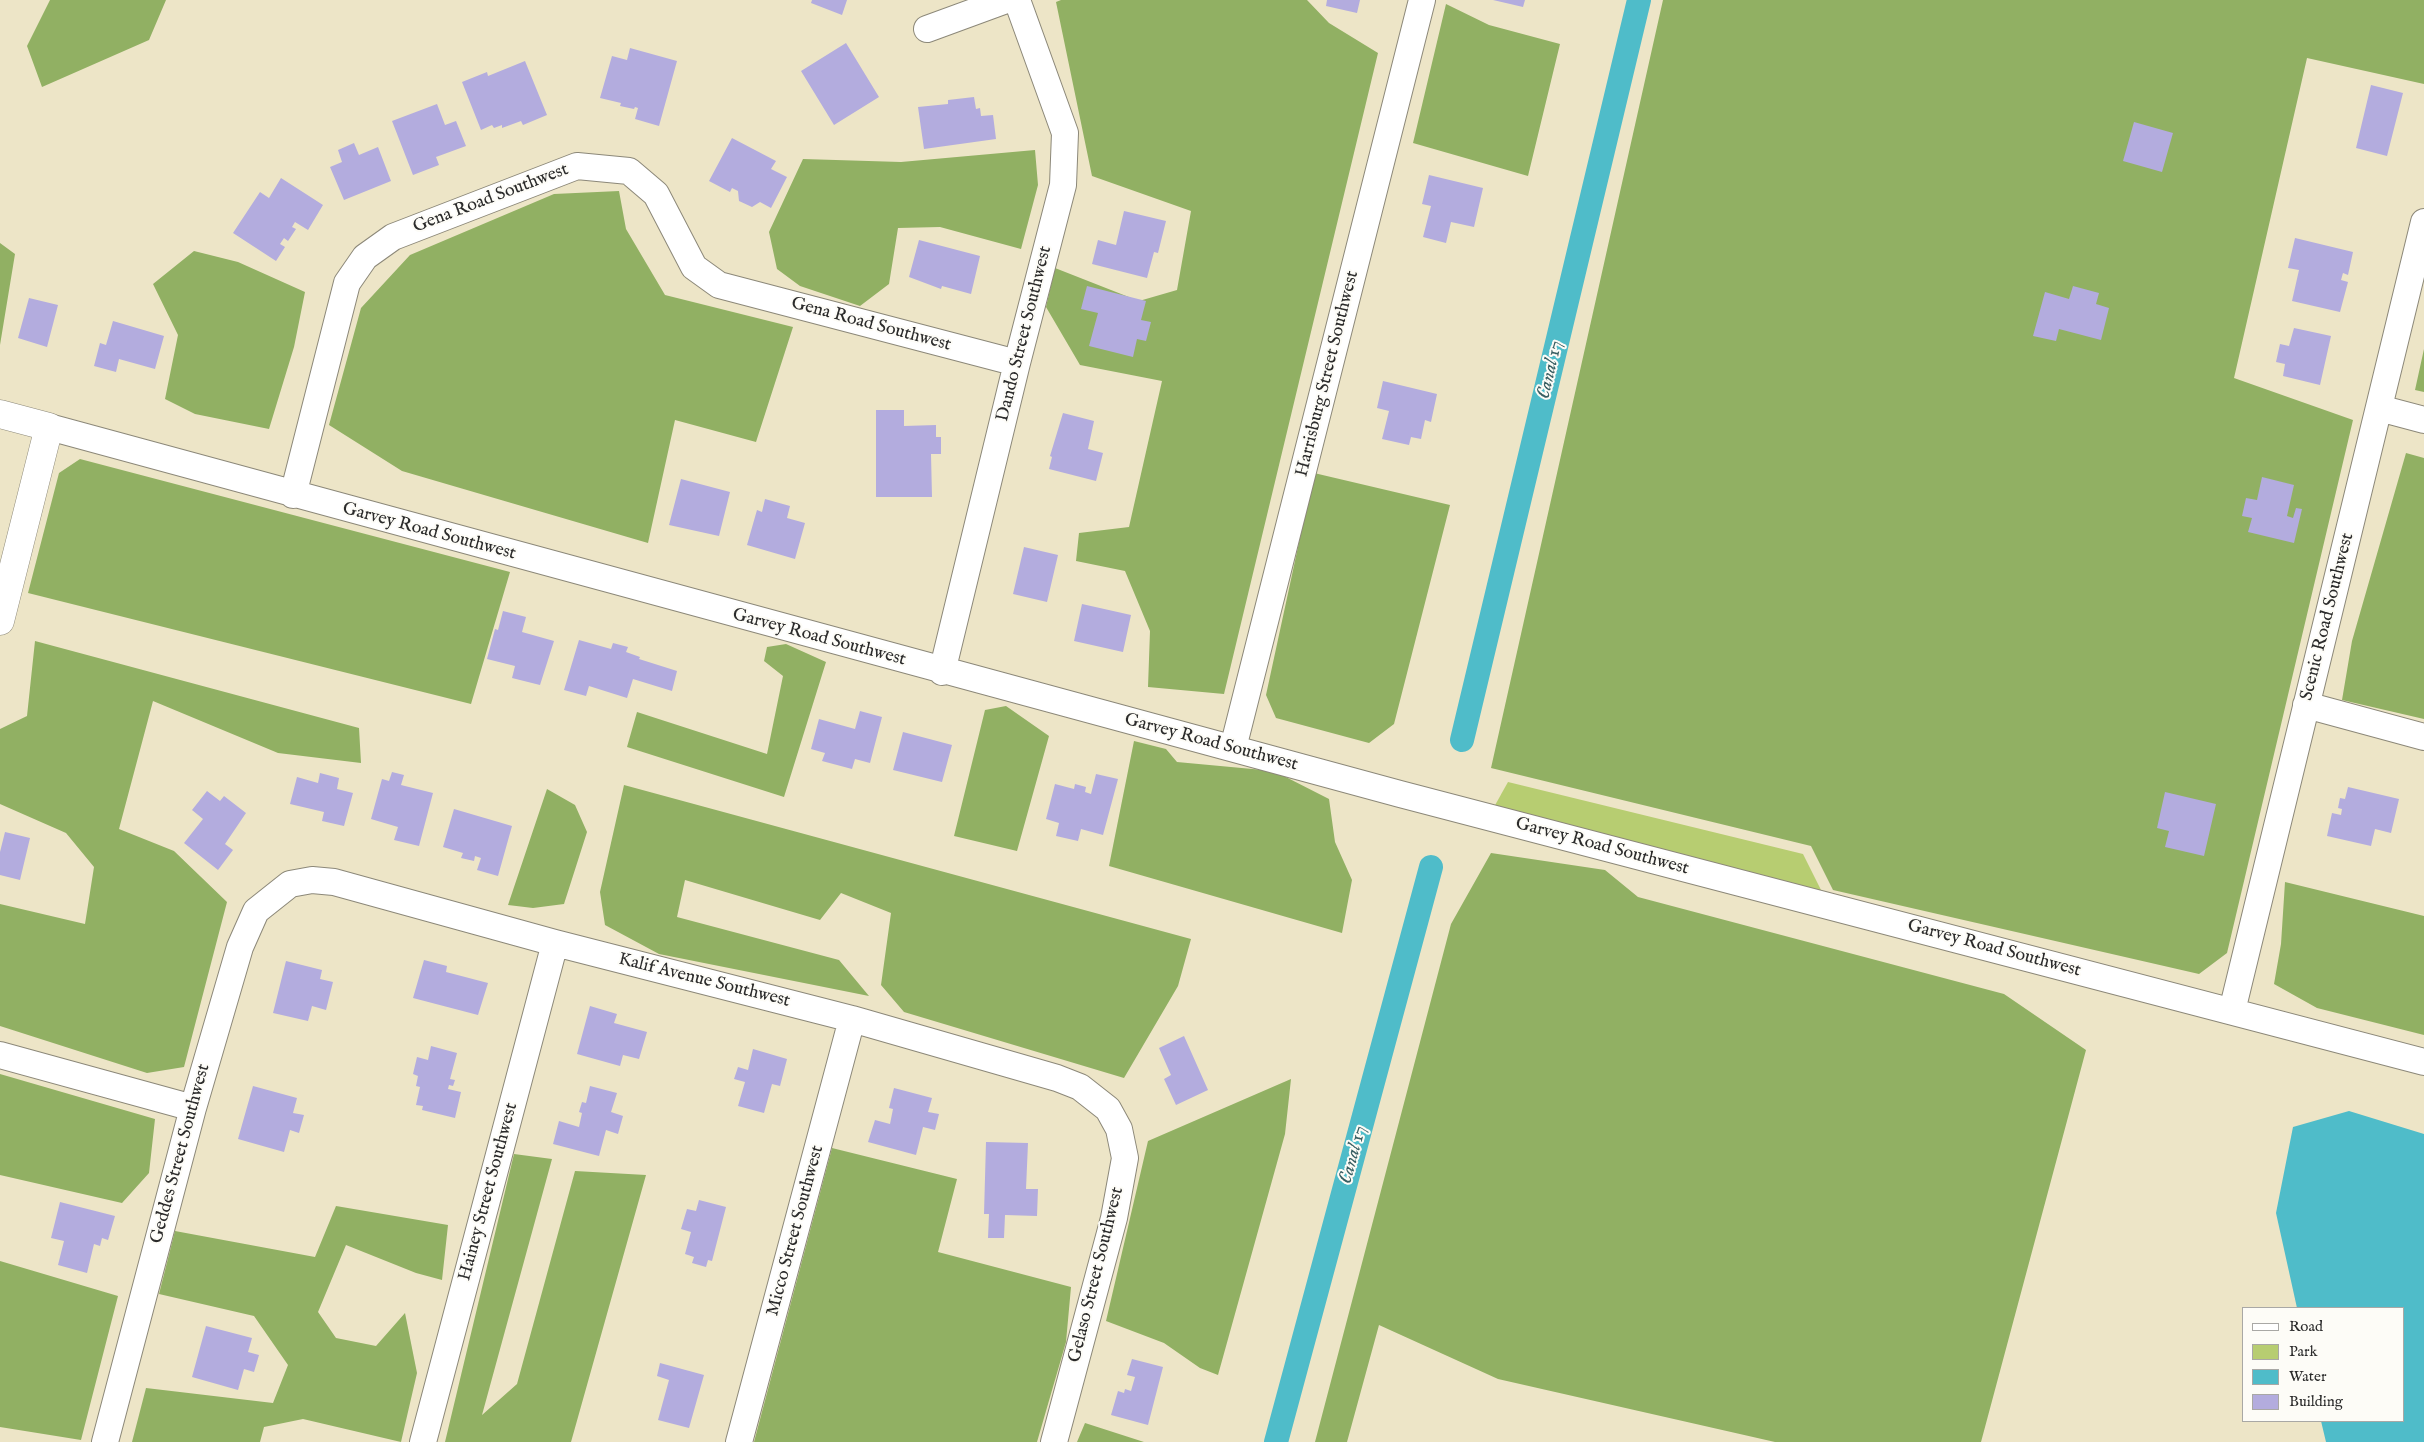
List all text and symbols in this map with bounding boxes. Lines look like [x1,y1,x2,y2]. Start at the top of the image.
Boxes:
street label: Gena Road Southwest [410,159,572,239]
street label: Dando Street Southwest [993,244,1057,424]
street label: Harrisburg Street Southwest [1292,269,1364,479]
street label: Gena Road Southwest [789,293,953,357]
water label: Canal 17 [1533,339,1569,401]
street label: Garvey Road Southwest [340,498,518,566]
street label: Scenic Road Southwest [2297,531,2359,703]
street label: Garvey Road Southwest [730,604,908,672]
street label: Garvey Road Southwest [1122,709,1300,777]
street label: Garvey Road Southwest [1513,813,1691,881]
street label: Garvey Road Southwest [1905,915,2083,983]
street label: Kalif Avenue Southwest [616,949,792,1013]
street label: Geddes Street Southwest [147,1062,215,1246]
street label: Hainey Street Southwest [455,1101,523,1283]
water label: Canal 17 [1335,1123,1373,1187]
street label: Micco Street Southwest [763,1143,829,1319]
street label: Gelaso Street Southwest [1065,1185,1129,1365]
legend [2242,1307,2404,1422]
text: Road [2289,1317,2323,1336]
text: Park [2289,1342,2318,1361]
text: Water [2289,1367,2326,1386]
text: Building [2289,1392,2343,1411]

